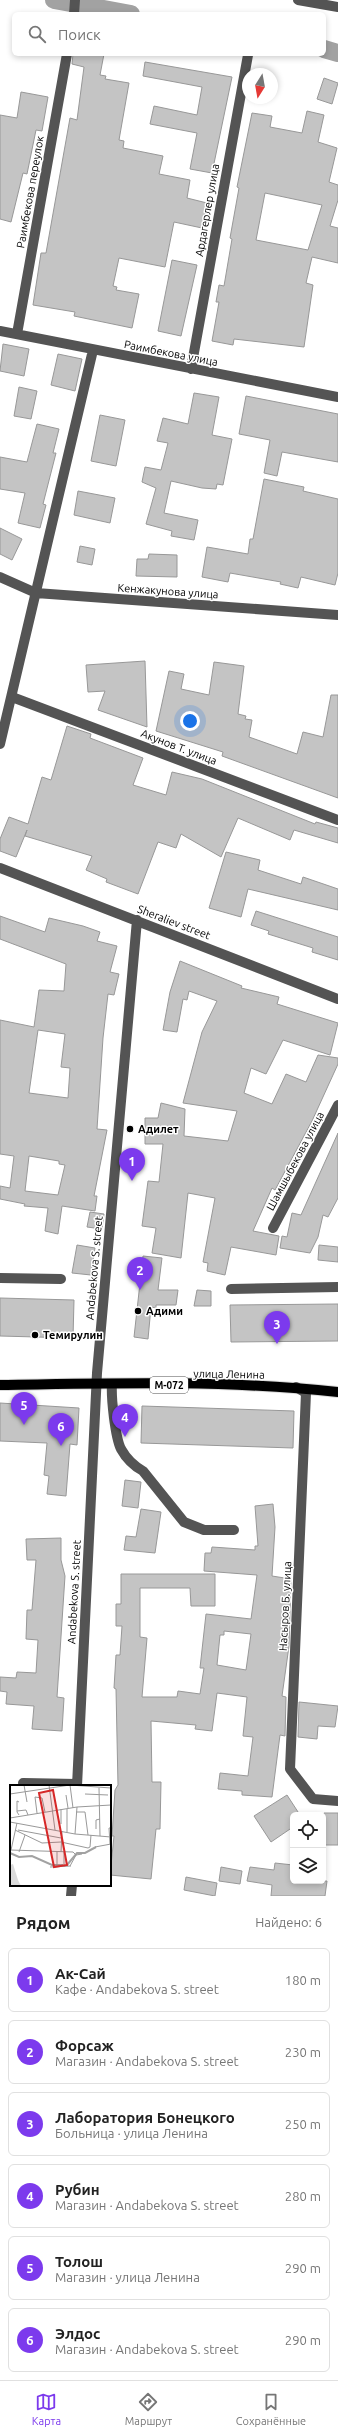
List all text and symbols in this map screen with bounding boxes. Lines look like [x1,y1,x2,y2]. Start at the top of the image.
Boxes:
search box [12,12,326,56]
icon: search [26,23,48,45]
text: Поиск [58,26,101,43]
north arrow [242,68,278,104]
street label: Раимбекова переулок [14,135,46,249]
street label: Ардагерлер улица [193,163,221,257]
street label: Раимбекова улица [123,338,219,368]
street label: Кенжакунова улица [117,581,219,601]
your location [180,711,200,731]
street label: Акунов Т. улица [139,727,219,767]
street label: Sheraliev street [136,903,213,942]
street label: Шамшыбекова улица [264,1110,326,1212]
place label: Адилет [138,1123,179,1135]
marker: Адилет [125,1124,135,1134]
pin: 1 [119,1148,145,1181]
street label: Andabekova S. street [83,1215,105,1320]
pin: 2 [127,1257,153,1290]
place label: Адими [146,1305,183,1317]
marker: Адими [133,1306,143,1316]
pin: 3 [264,1311,290,1344]
place label: Темирулин [43,1329,103,1341]
marker: Темирулин [30,1330,40,1340]
street label: улица Ленина [193,1367,265,1381]
road number: М-072 [150,1377,188,1393]
pin: 5 [11,1392,37,1425]
pin: 4 [112,1404,138,1437]
pin: 6 [48,1413,74,1446]
street label: Andabekova S. street [65,1539,83,1644]
street label: Насыров Б. улица [277,1561,293,1651]
inset map [10,1785,111,1886]
map controls [290,1812,326,1884]
button: locate [290,1812,326,1848]
button: layers [290,1848,326,1884]
text: Рядом [16,1913,71,1932]
text: Найдено: 6 [255,1915,322,1929]
text: Ак-Сай [55,1965,106,1982]
text: 1 [26,1973,34,1987]
text: 180 m [285,1973,321,1987]
text: Кафе · Andabekova S. street [55,1982,219,1996]
text: Форсаж [55,2037,114,2054]
text: 2 [26,2045,34,2059]
text: 230 m [285,2045,321,2059]
text: Магазин · Andabekova S. street [55,2054,239,2068]
text: Лаборатория Бонецкого [55,2109,235,2126]
text: 3 [26,2117,34,2131]
text: 250 m [285,2117,321,2131]
text: Больница · улица Ленина [55,2126,208,2140]
text: Рубин [55,2181,100,2198]
text: 4 [26,2189,34,2203]
text: 280 m [285,2189,321,2203]
text: Магазин · Andabekova S. street [55,2198,239,2212]
text: Толош [55,2253,103,2270]
text: 5 [26,2261,34,2275]
text: 290 m [285,2261,321,2275]
text: Магазин · улица Ленина [55,2270,200,2284]
text: Элдос [55,2325,100,2342]
text: 6 [26,2333,34,2347]
text: 290 m [285,2333,321,2347]
text: Магазин · Andabekova S. street [55,2342,239,2356]
tab: Карта [32,2391,61,2427]
tab: Маршрут [125,2391,172,2427]
tab: Сохранённые [236,2391,306,2427]

